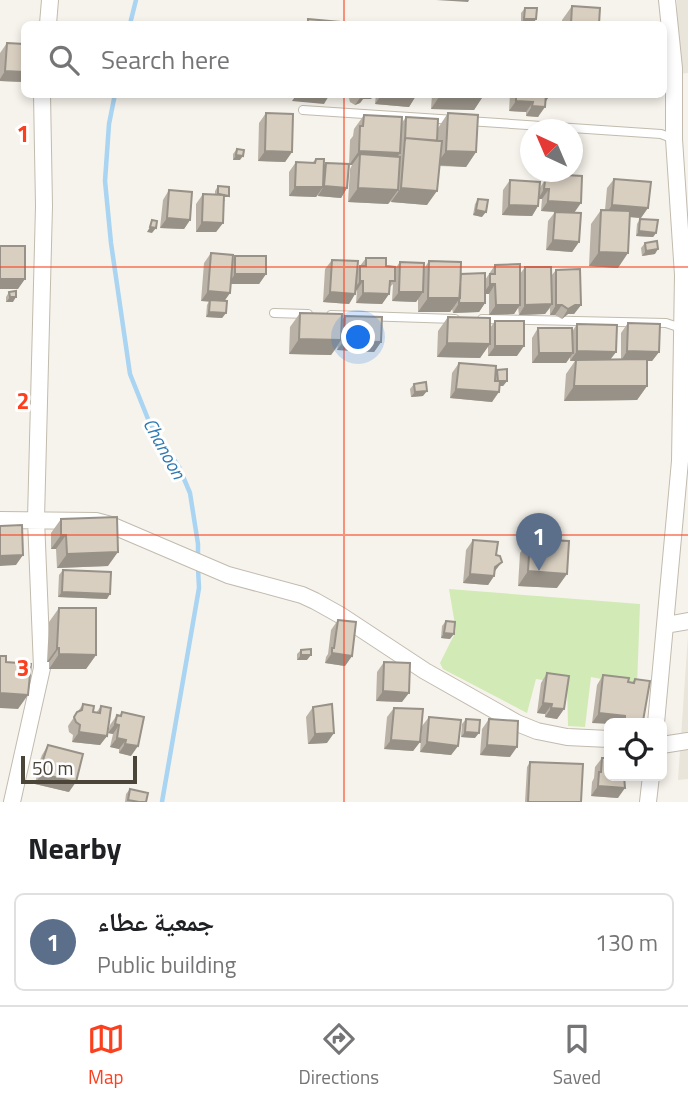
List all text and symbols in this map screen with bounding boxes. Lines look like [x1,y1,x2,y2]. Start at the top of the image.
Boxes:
search box [21,21,667,98]
text: Search here [101,40,230,79]
icon: search [45,41,83,79]
text: 1 [17,116,29,151]
north arrow [520,119,583,182]
your location [341,320,375,354]
text: 2 [17,383,29,418]
water label: Chanoon [136,412,194,484]
pin: 1 [516,513,562,571]
text: 3 [17,650,29,685]
map controls [604,718,667,781]
button: locate [604,718,667,781]
scale bar [21,753,136,785]
text: 50 m [32,753,73,782]
text: Nearby [28,825,121,871]
text: جمعية عطاء [97,902,215,941]
text: 1 [47,925,59,960]
text: 130 m [595,925,658,960]
text: Public building [97,947,236,982]
tab: Map [87,1020,125,1091]
tab: Directions [299,1020,379,1091]
tab: Saved [553,1020,601,1091]

